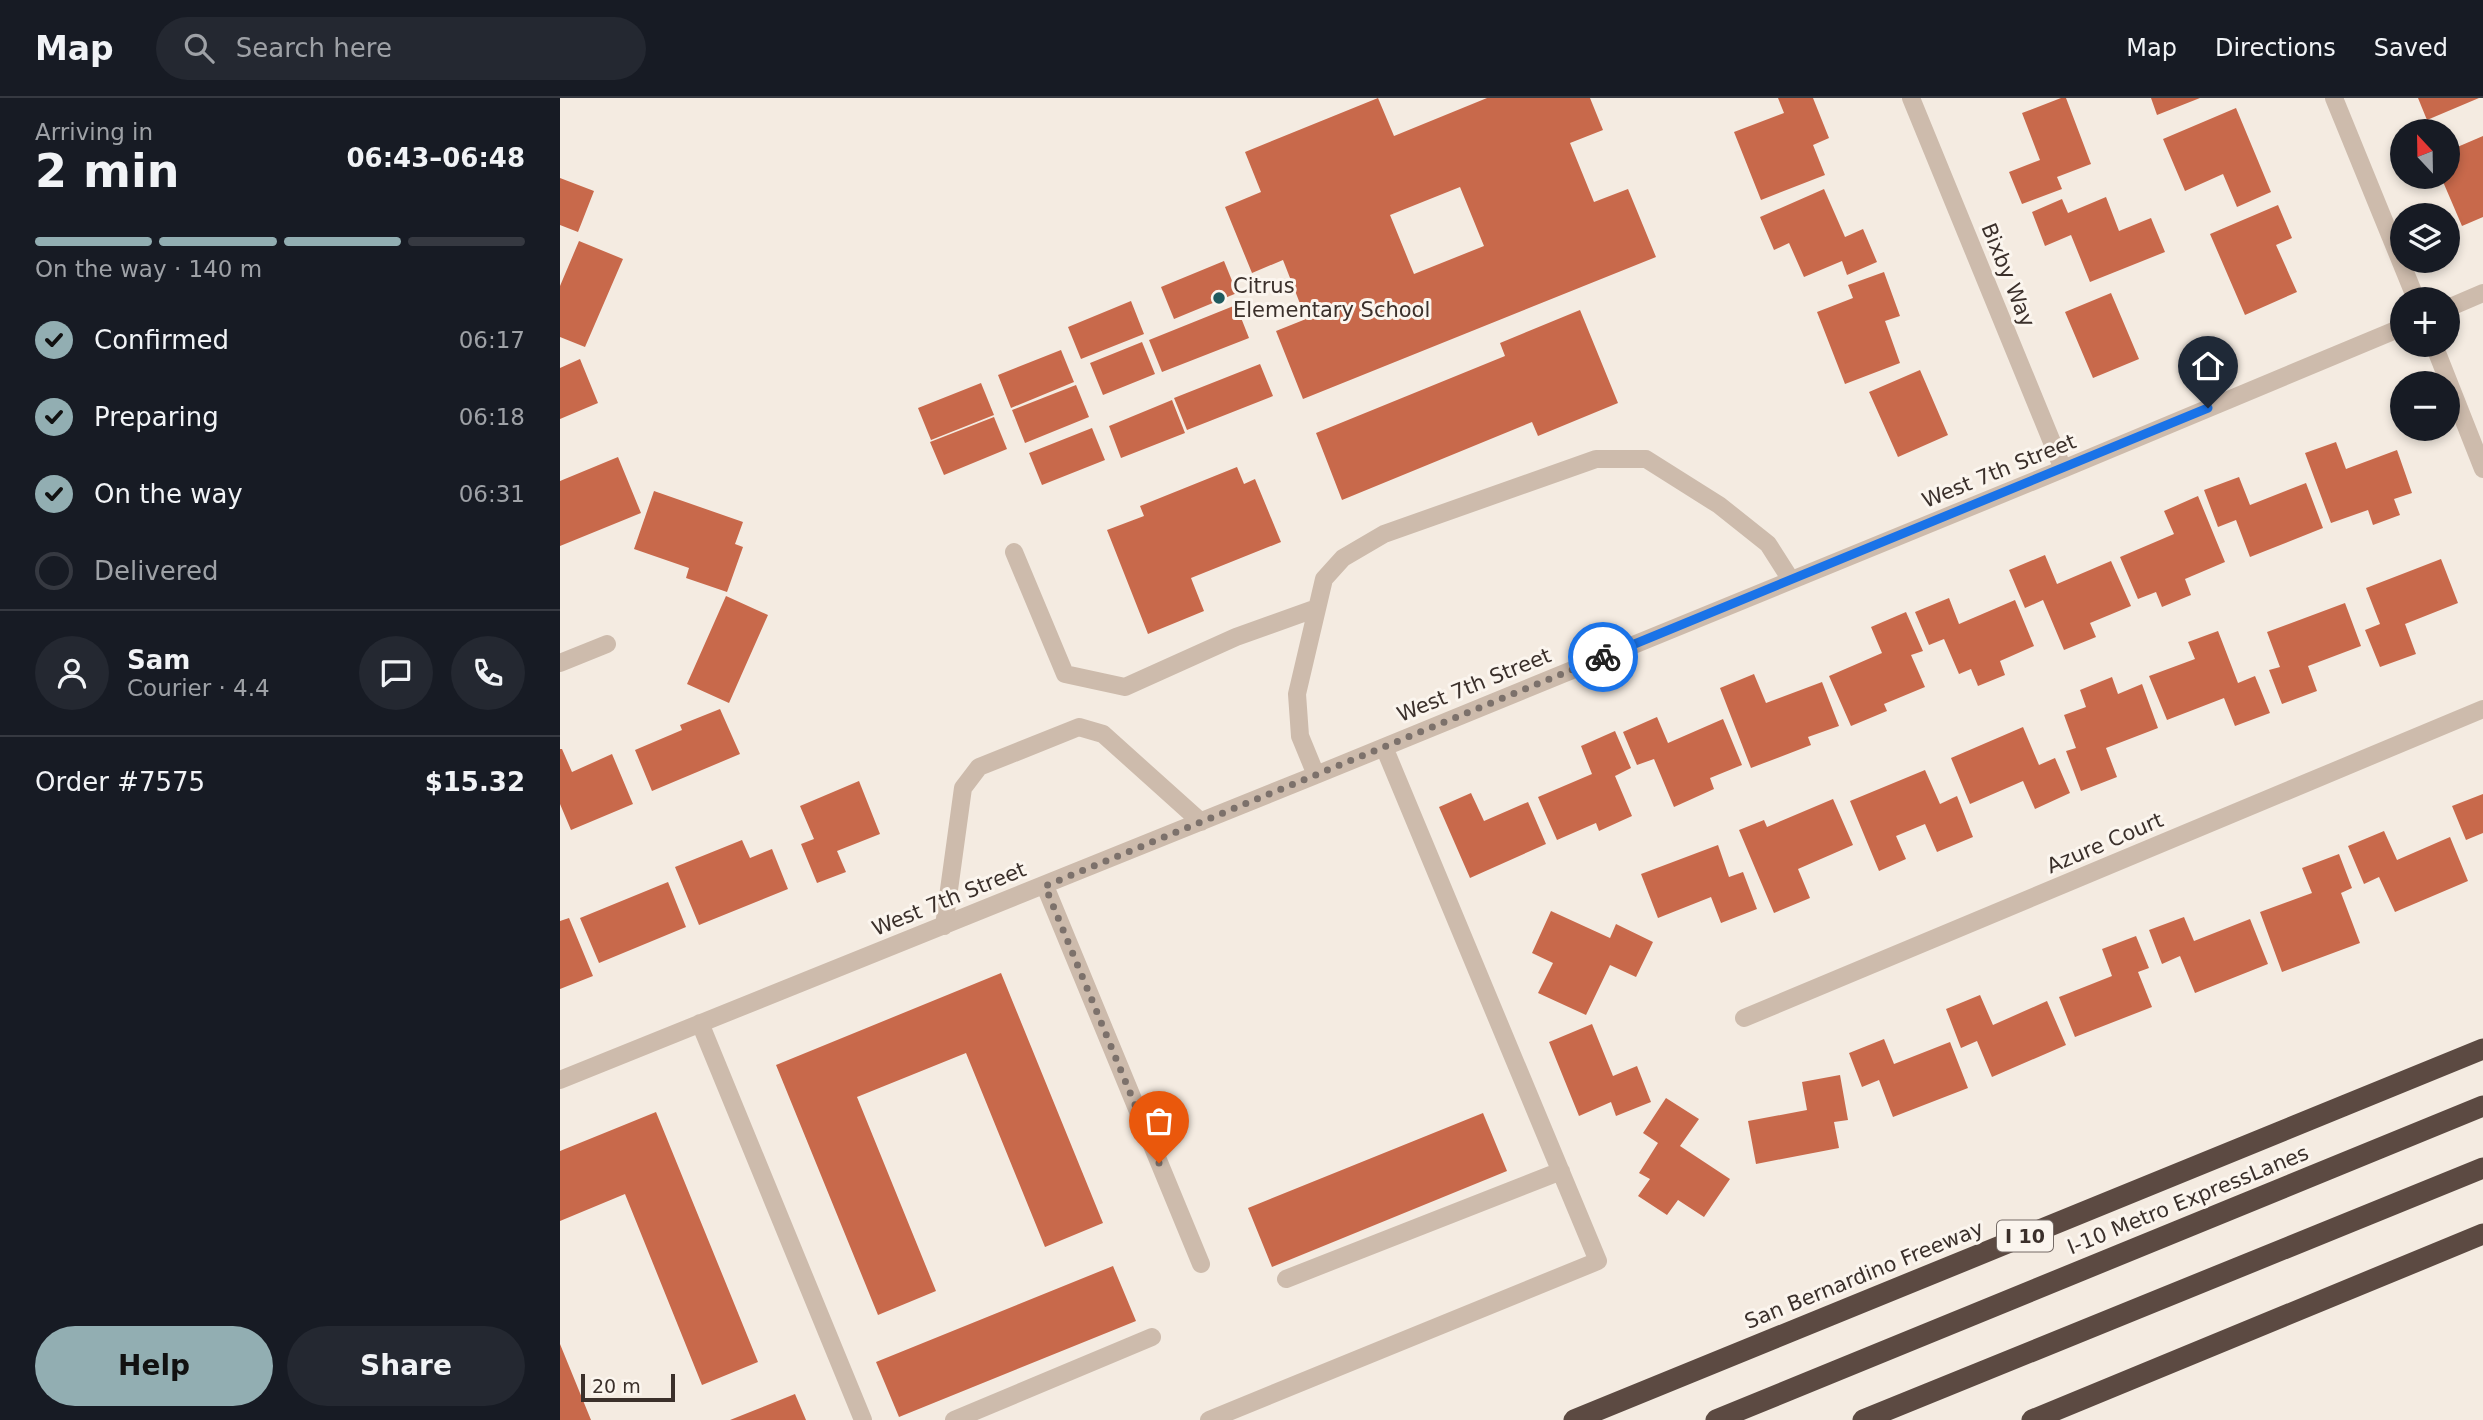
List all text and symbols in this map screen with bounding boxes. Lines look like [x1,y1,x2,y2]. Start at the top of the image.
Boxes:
search box [156,17,646,80]
text: Map [35,29,114,68]
icon: search [180,29,218,67]
text: Search here [236,33,392,63]
text: Map [2126,34,2177,62]
text: Directions [2215,34,2336,62]
text: Saved [2374,34,2448,62]
text: Arriving in [35,119,153,145]
north arrow [2390,119,2460,189]
map controls [2390,119,2460,441]
text: 06:43–06:48 [346,143,525,173]
text: 2 min [35,144,179,198]
button: layers [2390,203,2460,273]
street label: Bixby Way [1976,220,2040,330]
text: On the way · 140 m [35,256,262,282]
place label: Citrus Elementary School [1233,274,1430,322]
button: + [2390,287,2460,357]
marker: Citrus Elementary School [1211,290,1227,306]
icon: check [35,321,73,359]
text: Confirmed [94,325,229,355]
text: 06:17 [459,327,525,353]
pin [2178,336,2238,408]
icon: home [2189,347,2227,385]
button: − [2390,371,2460,441]
icon: check [35,398,73,436]
text: Preparing [94,402,219,432]
text: 06:18 [459,404,525,430]
street label: West 7th Street [1919,429,2079,513]
icon: check [35,475,73,513]
text: On the way [94,479,243,509]
text: 06:31 [459,481,525,507]
text: Delivered [94,556,218,586]
courier [1568,622,1638,692]
button: person [35,636,109,710]
button: chat [359,636,433,710]
button: phone [451,636,525,710]
icon: bike [1584,638,1622,676]
street label: West 7th Street [1394,643,1554,727]
text: Sam [127,645,190,675]
text: Courier · 4.4 [127,675,270,701]
text: Order #7575 [35,767,205,797]
text: $15.32 [425,767,525,797]
street label: Azure Court [2043,808,2167,878]
street label: West 7th Street [869,857,1029,941]
pin [1129,1091,1189,1163]
icon: bag [1140,1102,1178,1140]
street label: I-10 Metro ExpressLanes [2064,1141,2312,1259]
street label: San Bernardino Freeway [1741,1216,1987,1334]
road number: I 10 [1997,1220,2053,1252]
button: Help [35,1326,273,1406]
button: Share [287,1326,525,1406]
scale bar [581,1371,676,1403]
text: 20 m [592,1375,641,1397]

